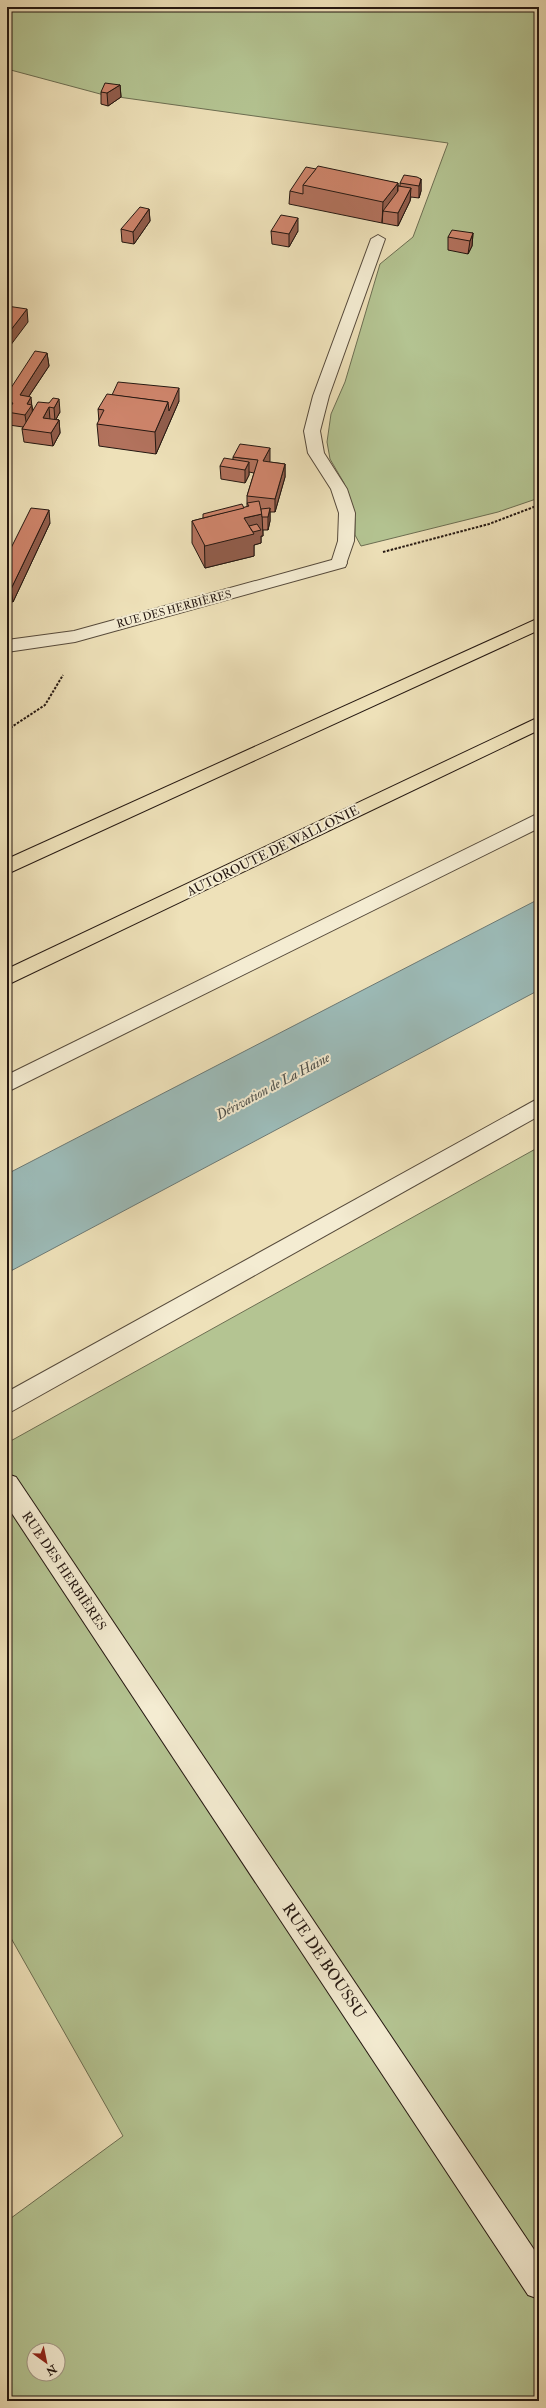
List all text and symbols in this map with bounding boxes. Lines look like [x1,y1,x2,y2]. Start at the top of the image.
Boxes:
street label: RUE DES HERBIÈRES [115,586,233,631]
street label: AUTOROUTE DE WALLONIE [183,802,362,900]
water label: Dérivation de La Haine [212,1049,333,1124]
street label: RUE DES HERBIÈRES [18,1508,111,1634]
street label: RUE DE BOUSSU [278,1899,370,2023]
north arrow [26,2342,66,2382]
text: N [43,2361,60,2379]

